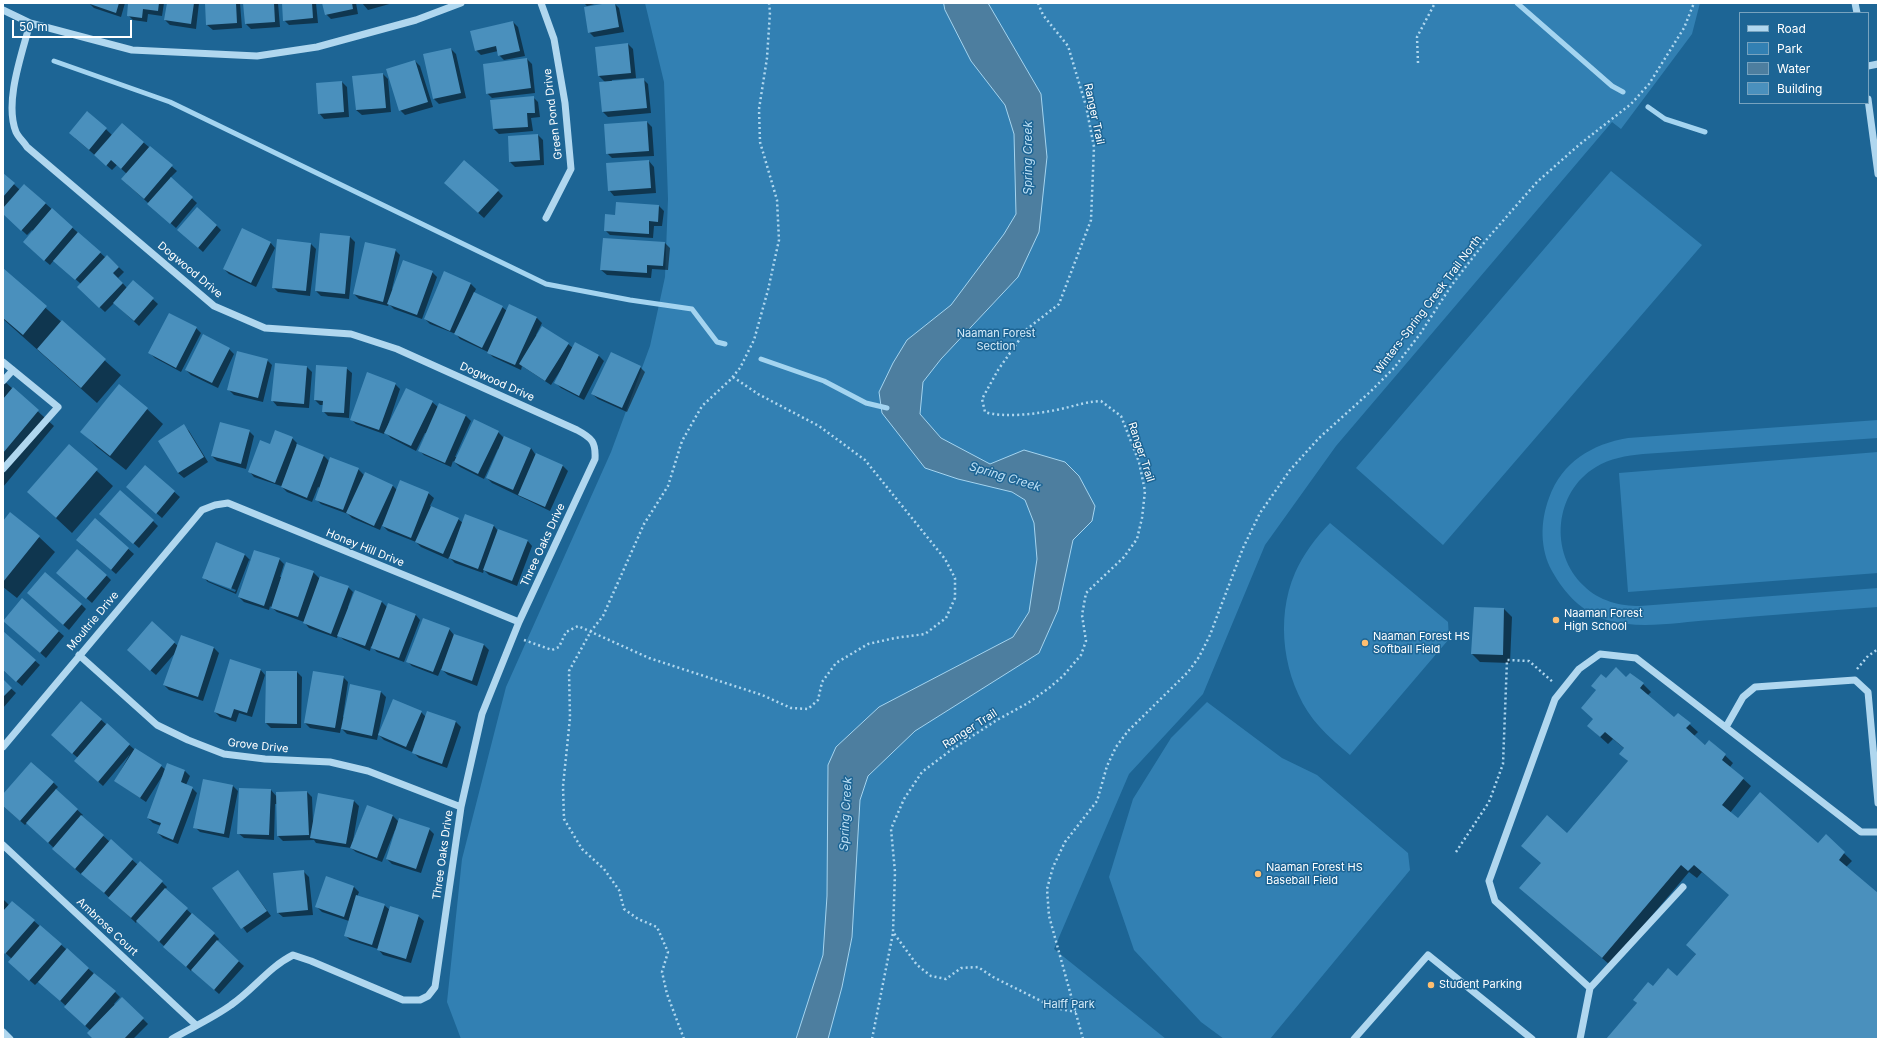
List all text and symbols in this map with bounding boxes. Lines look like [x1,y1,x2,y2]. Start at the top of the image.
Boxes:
scale bar [14,12,134,38]
legend [1739,12,1869,104]
text: 50 m [19,19,48,34]
text: Road [1777,21,1806,36]
text: Park [1777,41,1803,56]
text: Water [1777,61,1810,76]
street label: Green Pond Drive [541,68,565,160]
text: Building [1777,81,1822,96]
street label: Ranger Trail [1081,82,1107,146]
water label: Spring Creek [1021,121,1035,195]
street label: Winters-Spring Creek Trail North [1371,233,1485,377]
street label: Dogwood Drive [155,239,225,301]
park label: Naaman Forest Section [957,327,1035,353]
street label: Dogwood Drive [458,360,536,404]
street label: Ranger Trail [1125,420,1157,484]
water label: Spring Creek [968,459,1042,495]
street label: Three Oaks Drive [518,501,568,589]
street label: Honey Hill Drive [324,526,406,570]
street label: Moultrie Drive [64,589,122,653]
place label: Naaman Forest High School [1564,607,1642,633]
marker: Naaman Forest High School [1551,615,1561,625]
place label: Naaman Forest HS Softball Field [1373,630,1470,656]
marker: Naaman Forest HS Softball Field [1360,638,1370,648]
street label: Ranger Trail [940,707,1000,751]
street label: Grove Drive [227,736,289,756]
water label: Spring Creek [837,777,855,851]
street label: Three Oaks Drive [430,809,456,901]
place label: Naaman Forest HS Baseball Field [1266,861,1363,887]
marker: Naaman Forest HS Baseball Field [1253,869,1263,879]
street label: Ambrose Court [74,895,140,959]
place label: Student Parking [1439,978,1522,992]
marker: Student Parking [1426,980,1436,990]
park label: Halff Park [1043,998,1095,1012]

